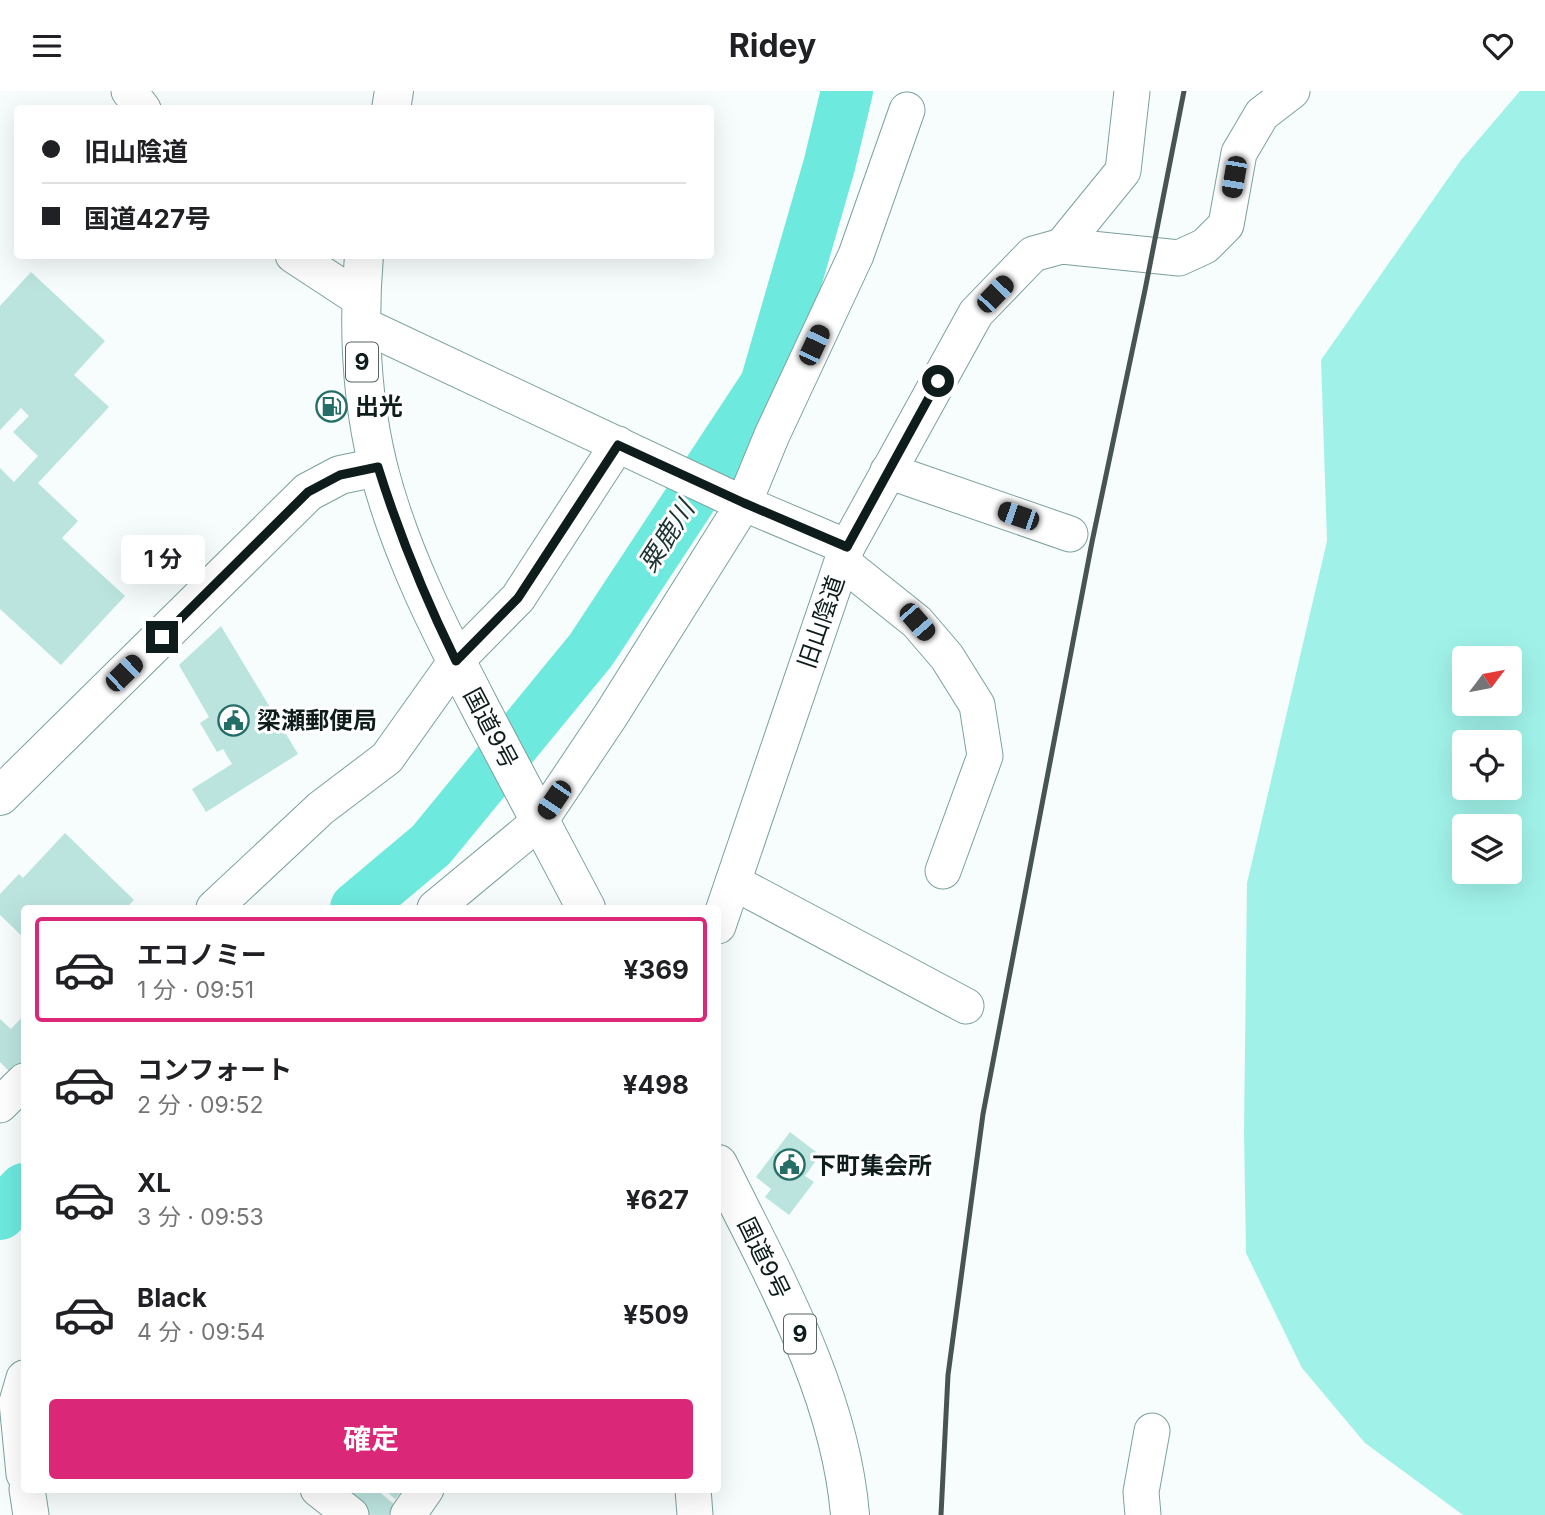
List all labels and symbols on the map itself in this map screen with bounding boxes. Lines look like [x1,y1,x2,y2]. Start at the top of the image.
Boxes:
car [1221,154,1248,200]
car [973,272,1018,316]
car [796,322,833,368]
road number: 9 [346,343,378,381]
route start [922,365,954,397]
fuel station icon: 出光 [315,389,349,423]
place label: 出光 [355,392,403,421]
water label: 粟鹿川 [632,492,702,577]
car [995,499,1042,533]
callout: 1 分 [120,535,204,585]
street label: 旧山陰道 [792,572,850,672]
car [896,599,939,645]
route end [146,621,178,653]
north arrow [1452,646,1522,716]
car [102,651,147,695]
street label: 国道9号 [458,683,524,773]
public building icon: 梁瀬郵便局 [217,703,251,737]
place label: 梁瀬郵便局 [257,706,377,735]
car [534,777,575,823]
public building icon: 下町集会所 [772,1148,806,1182]
place label: 下町集会所 [812,1151,932,1180]
street label: 国道9号 [732,1213,796,1303]
road number: 9 [784,1315,816,1353]

